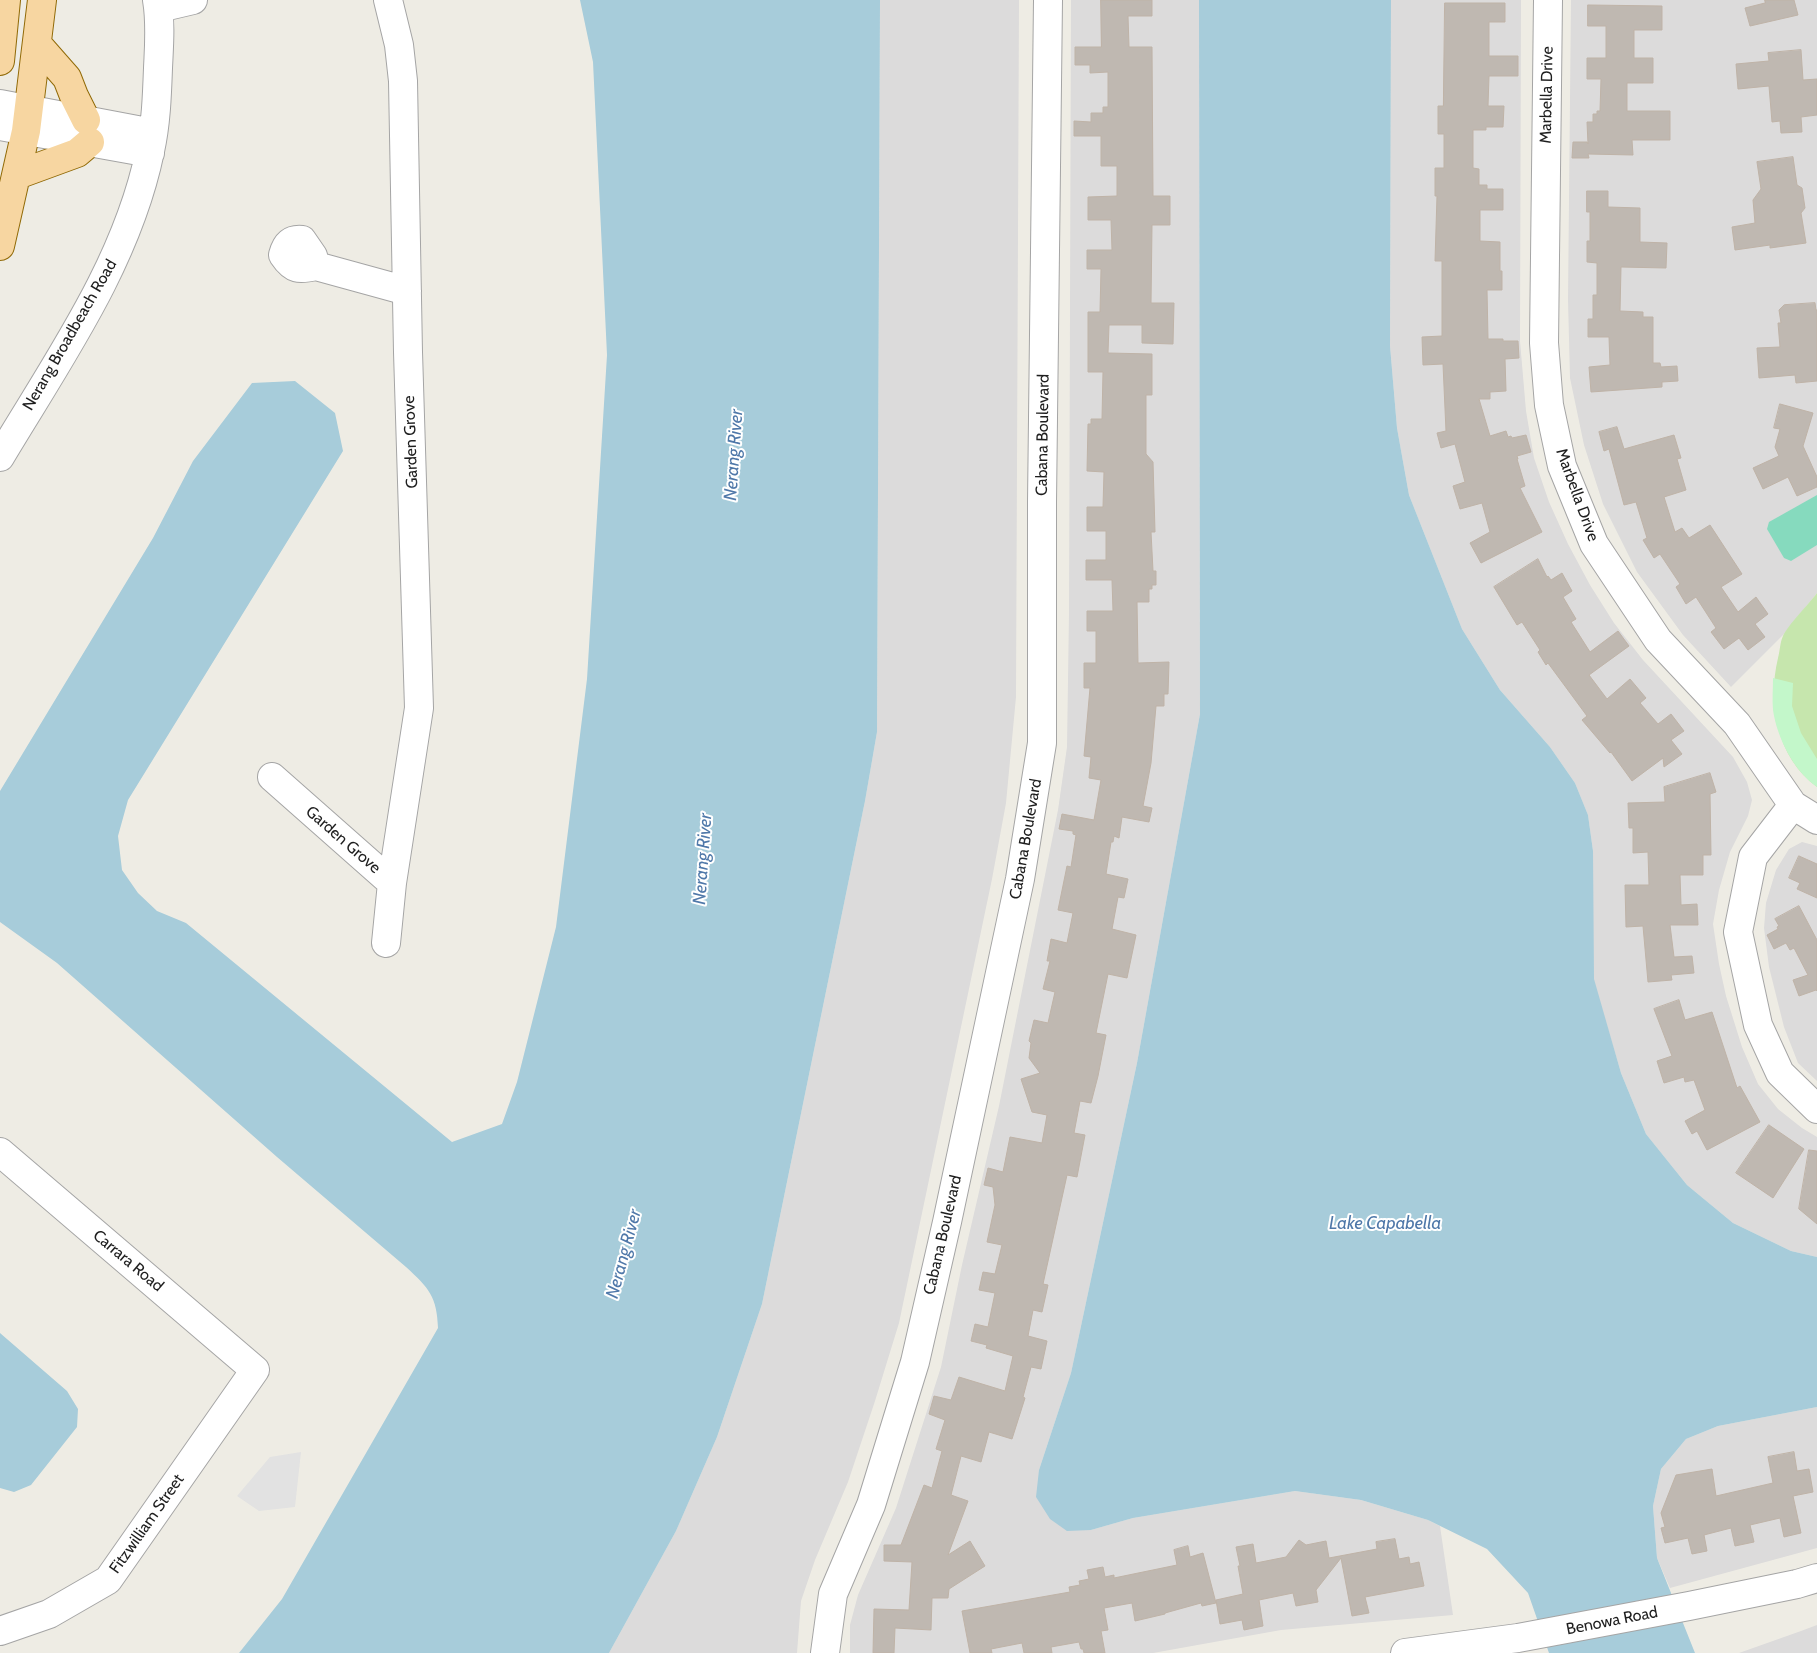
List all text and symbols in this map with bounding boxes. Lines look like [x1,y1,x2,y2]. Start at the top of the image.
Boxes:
street label: Marbella Drive [1537,46,1557,144]
street label: Nerang Broadbeach Road [19,256,121,414]
street label: Cabana Boulevard [1032,374,1054,496]
street label: Garden Grove [400,395,422,489]
water label: Nerang River [720,409,748,501]
street label: Marbella Drive [1551,446,1603,544]
street label: Cabana Boulevard [1006,777,1046,901]
street label: Garden Grove [302,802,384,878]
water label: Nerang River [689,813,717,905]
street label: Cabana Boulevard [920,1173,966,1297]
water label: Nerang River [602,1207,646,1301]
water label: Lake Capabella [1329,1213,1441,1235]
street label: Carrara Road [89,1226,167,1296]
street label: Fitzwilliam Street [106,1471,188,1577]
street label: Benowa Road [1565,1603,1659,1639]

